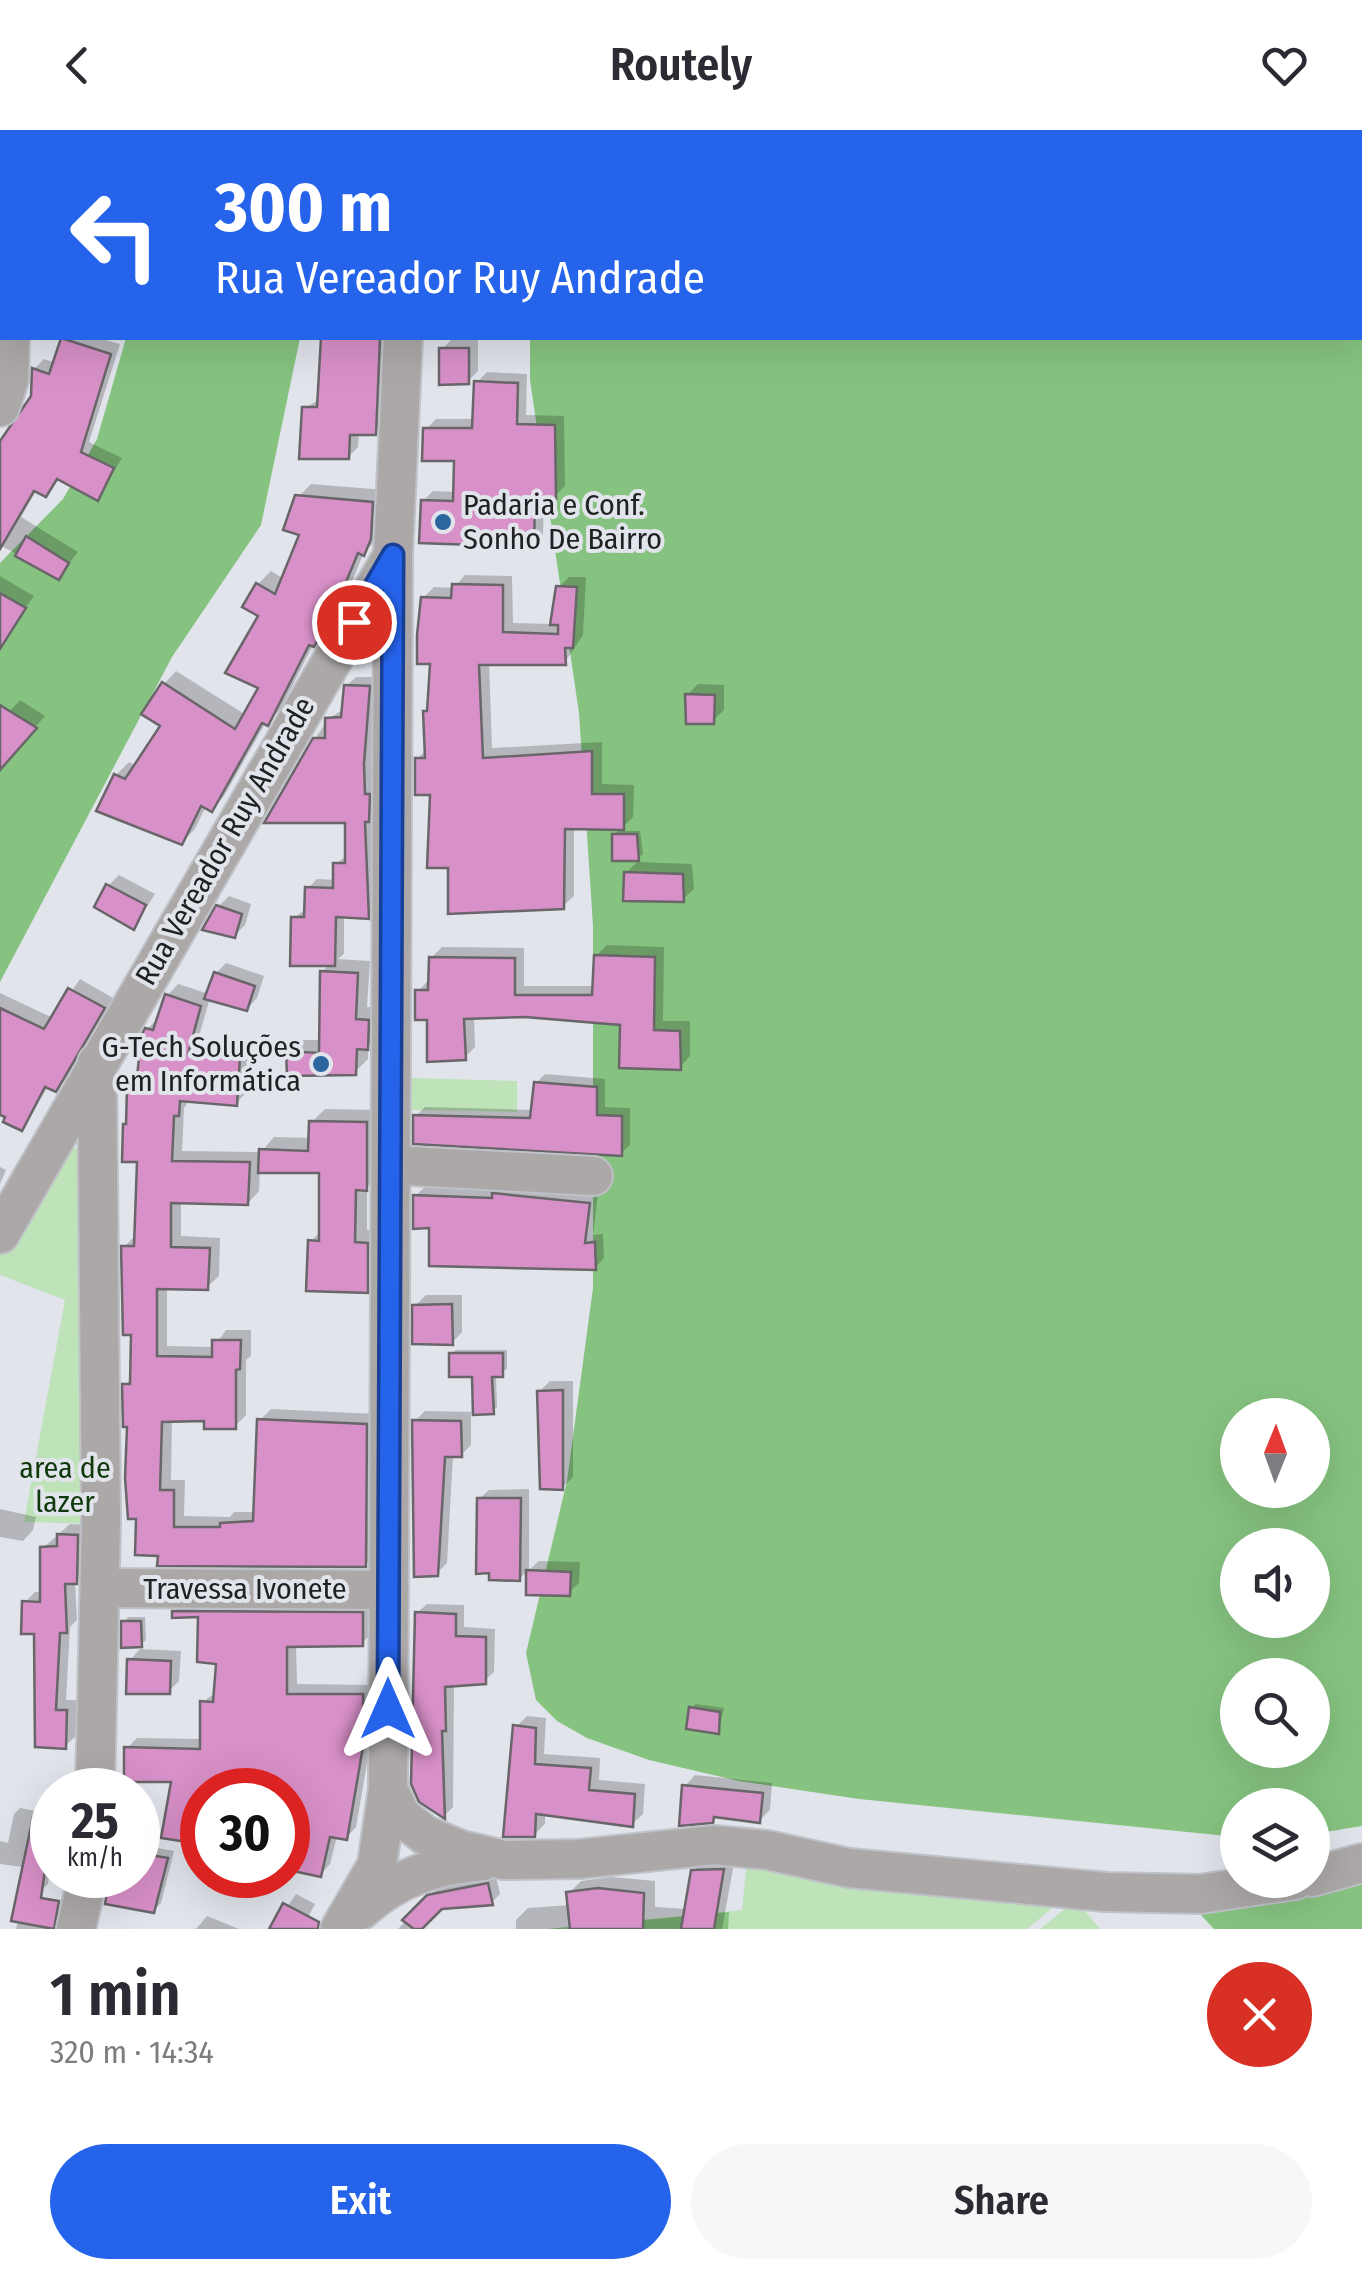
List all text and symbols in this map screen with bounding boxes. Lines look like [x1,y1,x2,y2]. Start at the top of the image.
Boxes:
icon: back [50,38,105,93]
text: Routely [610,38,752,92]
icon: heart [1257,38,1312,93]
text: 300 m [215,166,393,250]
icon: left [50,170,180,300]
text: Rua Vereador Ruy Andrade [215,251,705,305]
place label: Padaria e Conf. Sonho De Bairro [463,487,662,557]
marker: Padaria e Conf. Sonho De Bairro [432,511,454,533]
pin [312,580,397,665]
icon: arrive [327,595,382,650]
street label: Rua Vereador Ruy Andrade [128,691,322,991]
place label: G-Tech Soluções em Informática [102,1029,301,1099]
marker: G-Tech Soluções em Informática [310,1053,332,1075]
north arrow [1220,1398,1330,1508]
map controls [1220,1398,1330,1898]
park label: area de lazer [19,1450,111,1520]
button: sound [1220,1528,1330,1638]
street label: Travessa Ivonete [143,1571,347,1607]
position arrow [336,1657,440,1761]
button: search [1220,1658,1330,1768]
speed limit sign: 30 [180,1768,310,1898]
button: layers [1220,1788,1330,1898]
text: 25 [71,1791,119,1851]
text: km/h [67,1843,123,1873]
text: 1 min [50,1959,181,2031]
button: close [1207,1962,1312,2067]
text: 320 m · 14:34 [50,2033,214,2071]
button: Exit [50,2144,671,2259]
button: Share [691,2144,1312,2259]

